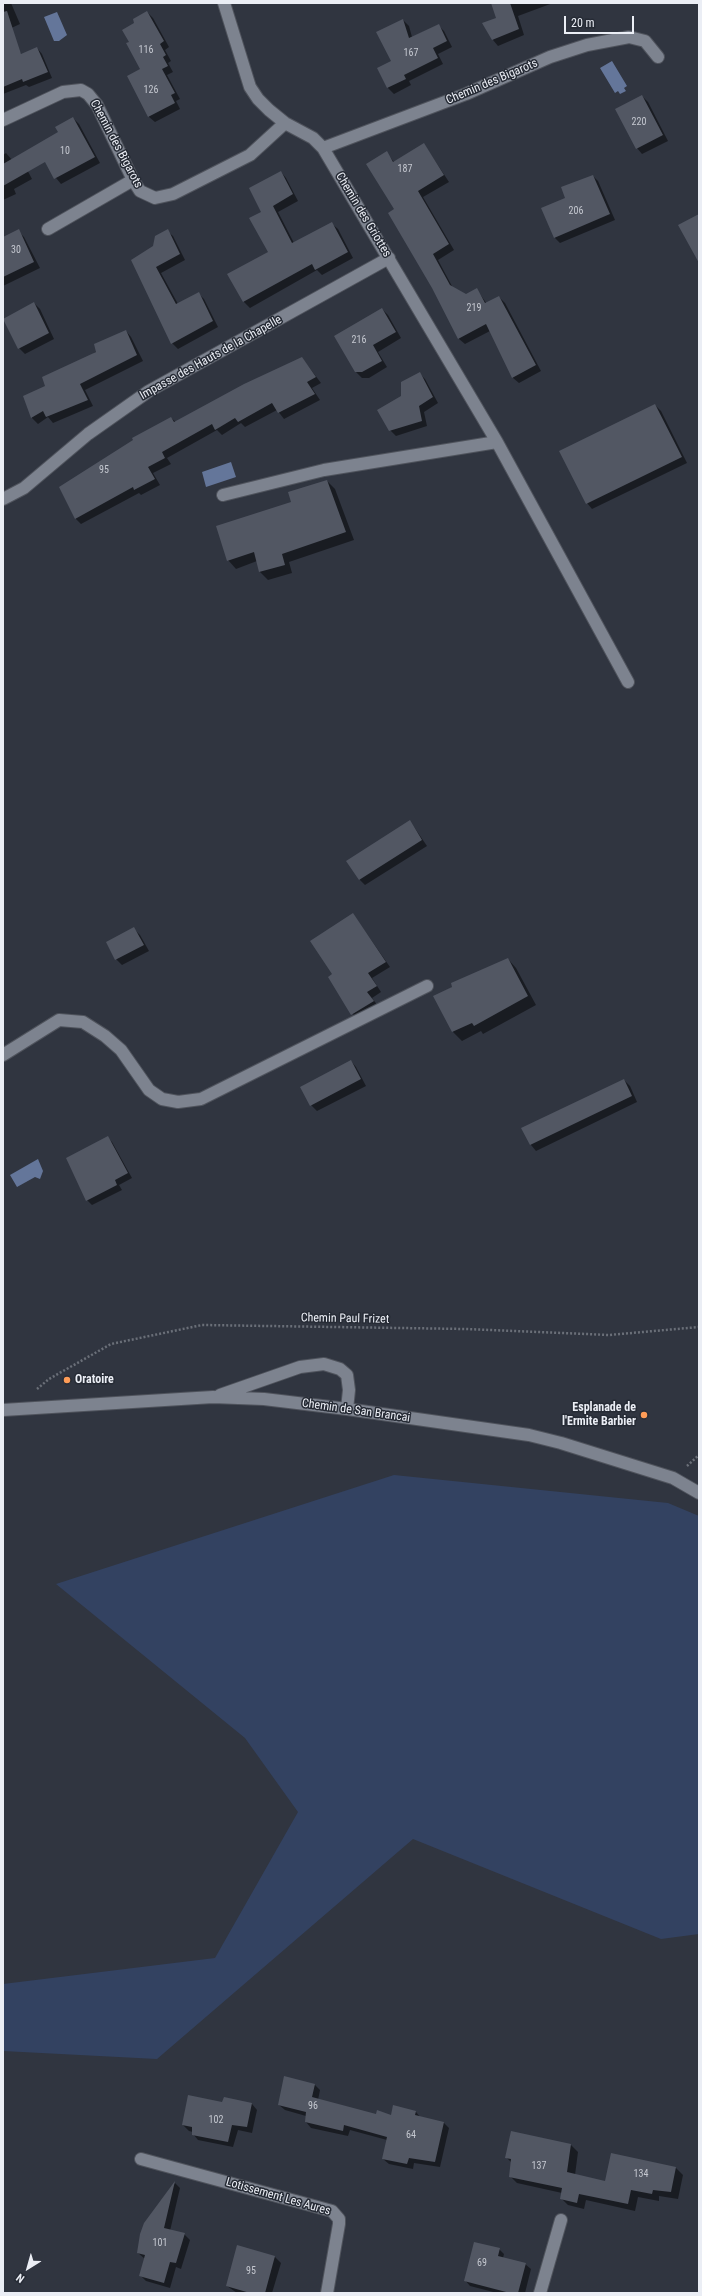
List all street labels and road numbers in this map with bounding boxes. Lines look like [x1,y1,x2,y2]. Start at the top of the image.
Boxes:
street label: Chemin des Bigarots [444,56,540,108]
street label: Chemin des Bigarots [87,97,145,191]
street label: Chemin des Griottes [332,170,394,260]
street label: Impasse des Hauts de la Chapelle [137,313,285,403]
street label: Chemin Paul Frizet [301,1311,389,1327]
street label: Chemin de San Brancai [301,1396,411,1426]
street label: Lotissement Les Aures [224,2175,332,2219]

